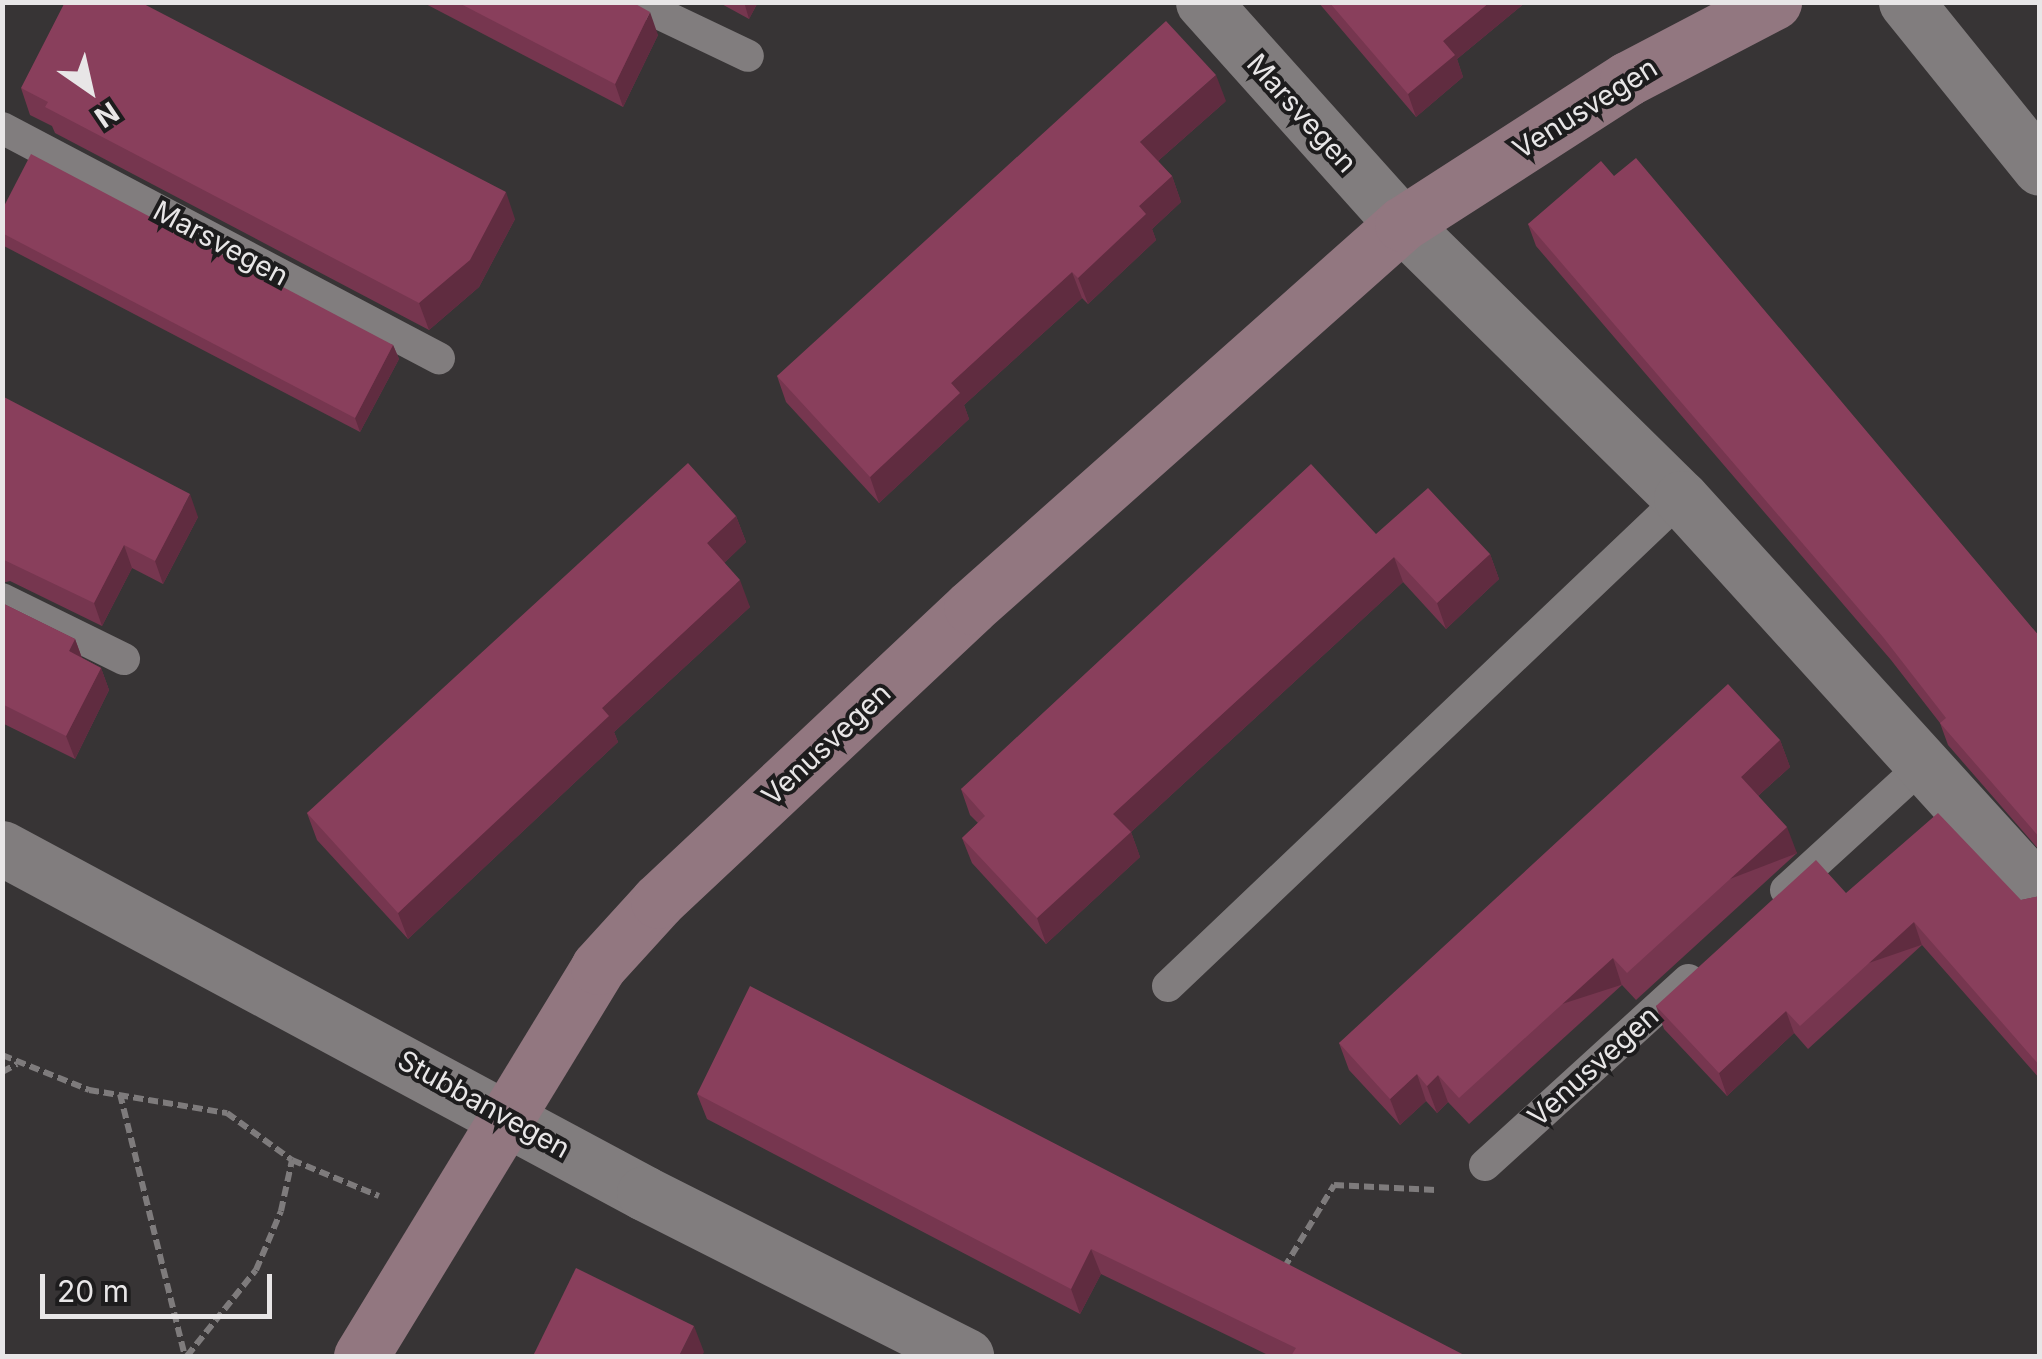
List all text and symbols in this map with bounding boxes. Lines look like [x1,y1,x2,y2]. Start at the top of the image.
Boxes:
north arrow [40,40,140,140]
street label: Marsvegen [1240,47,1364,179]
street label: Venusvegen [1507,50,1663,166]
text: N [88,95,125,135]
street label: Marsvegen [148,193,294,293]
street label: Venusvegen [755,676,897,812]
street label: Venusvegen [1521,999,1665,1133]
street label: Stubbanvegen [392,1043,576,1165]
scale bar [45,1254,278,1316]
text: 20 m [57,1273,129,1309]

